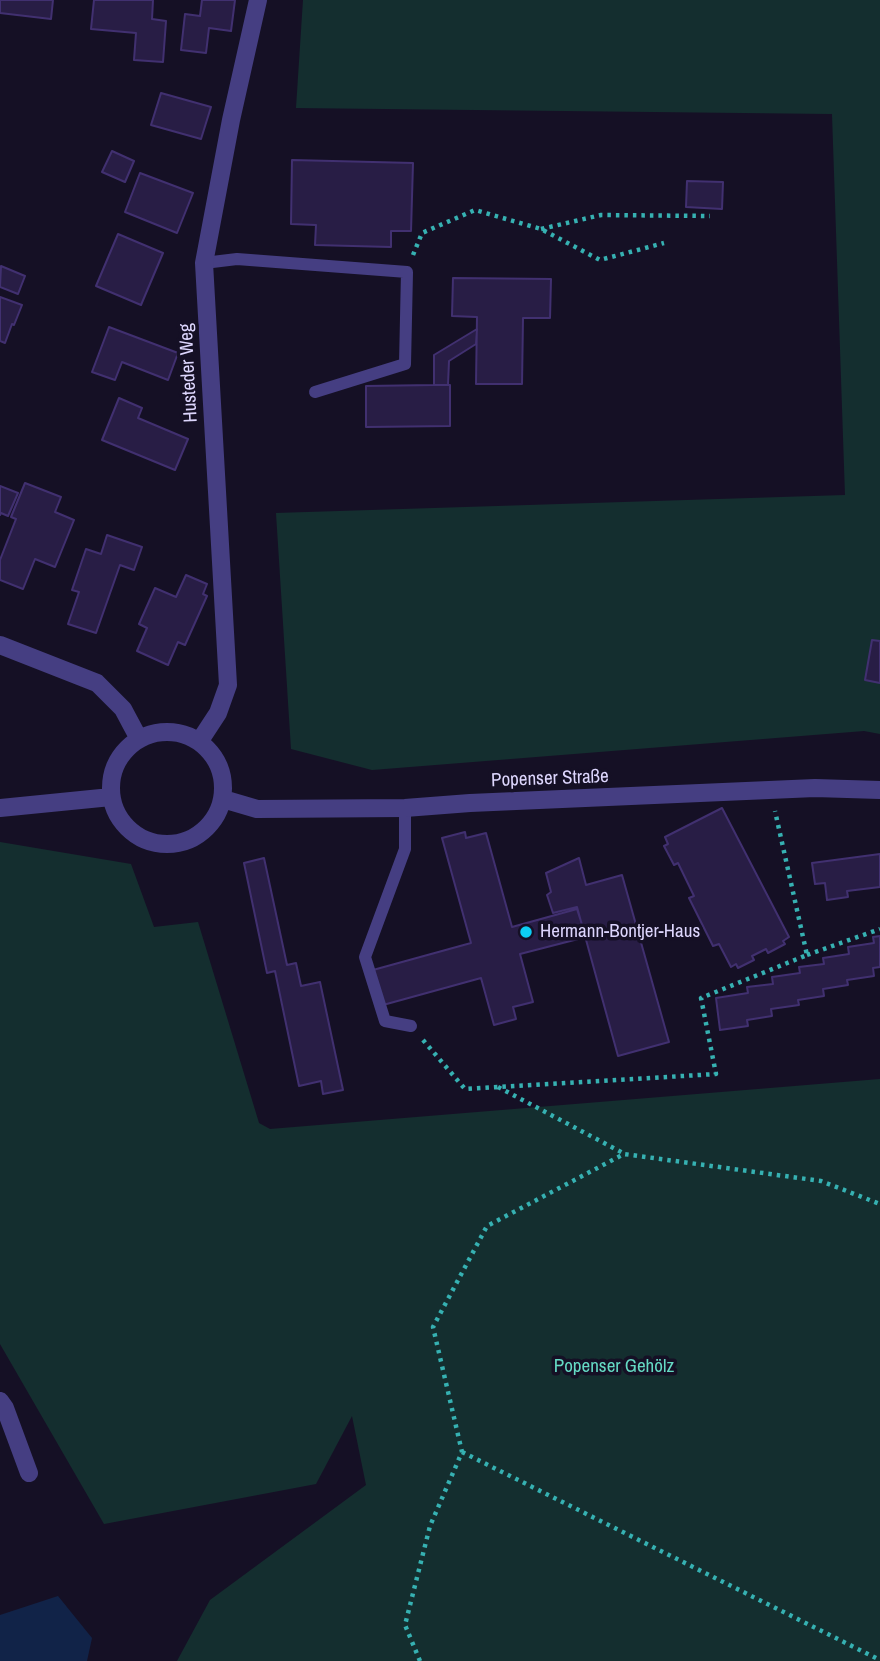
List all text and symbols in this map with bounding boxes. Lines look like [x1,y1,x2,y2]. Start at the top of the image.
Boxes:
street label: Husteder Weg [175,323,203,423]
street label: Popenser Straße [491,766,609,792]
place label: Hermann-Bontjer-Haus [540,921,700,943]
marker: Hermann-Bontjer-Haus [518,924,534,940]
park label: Popenser Gehölz [554,1356,674,1378]

